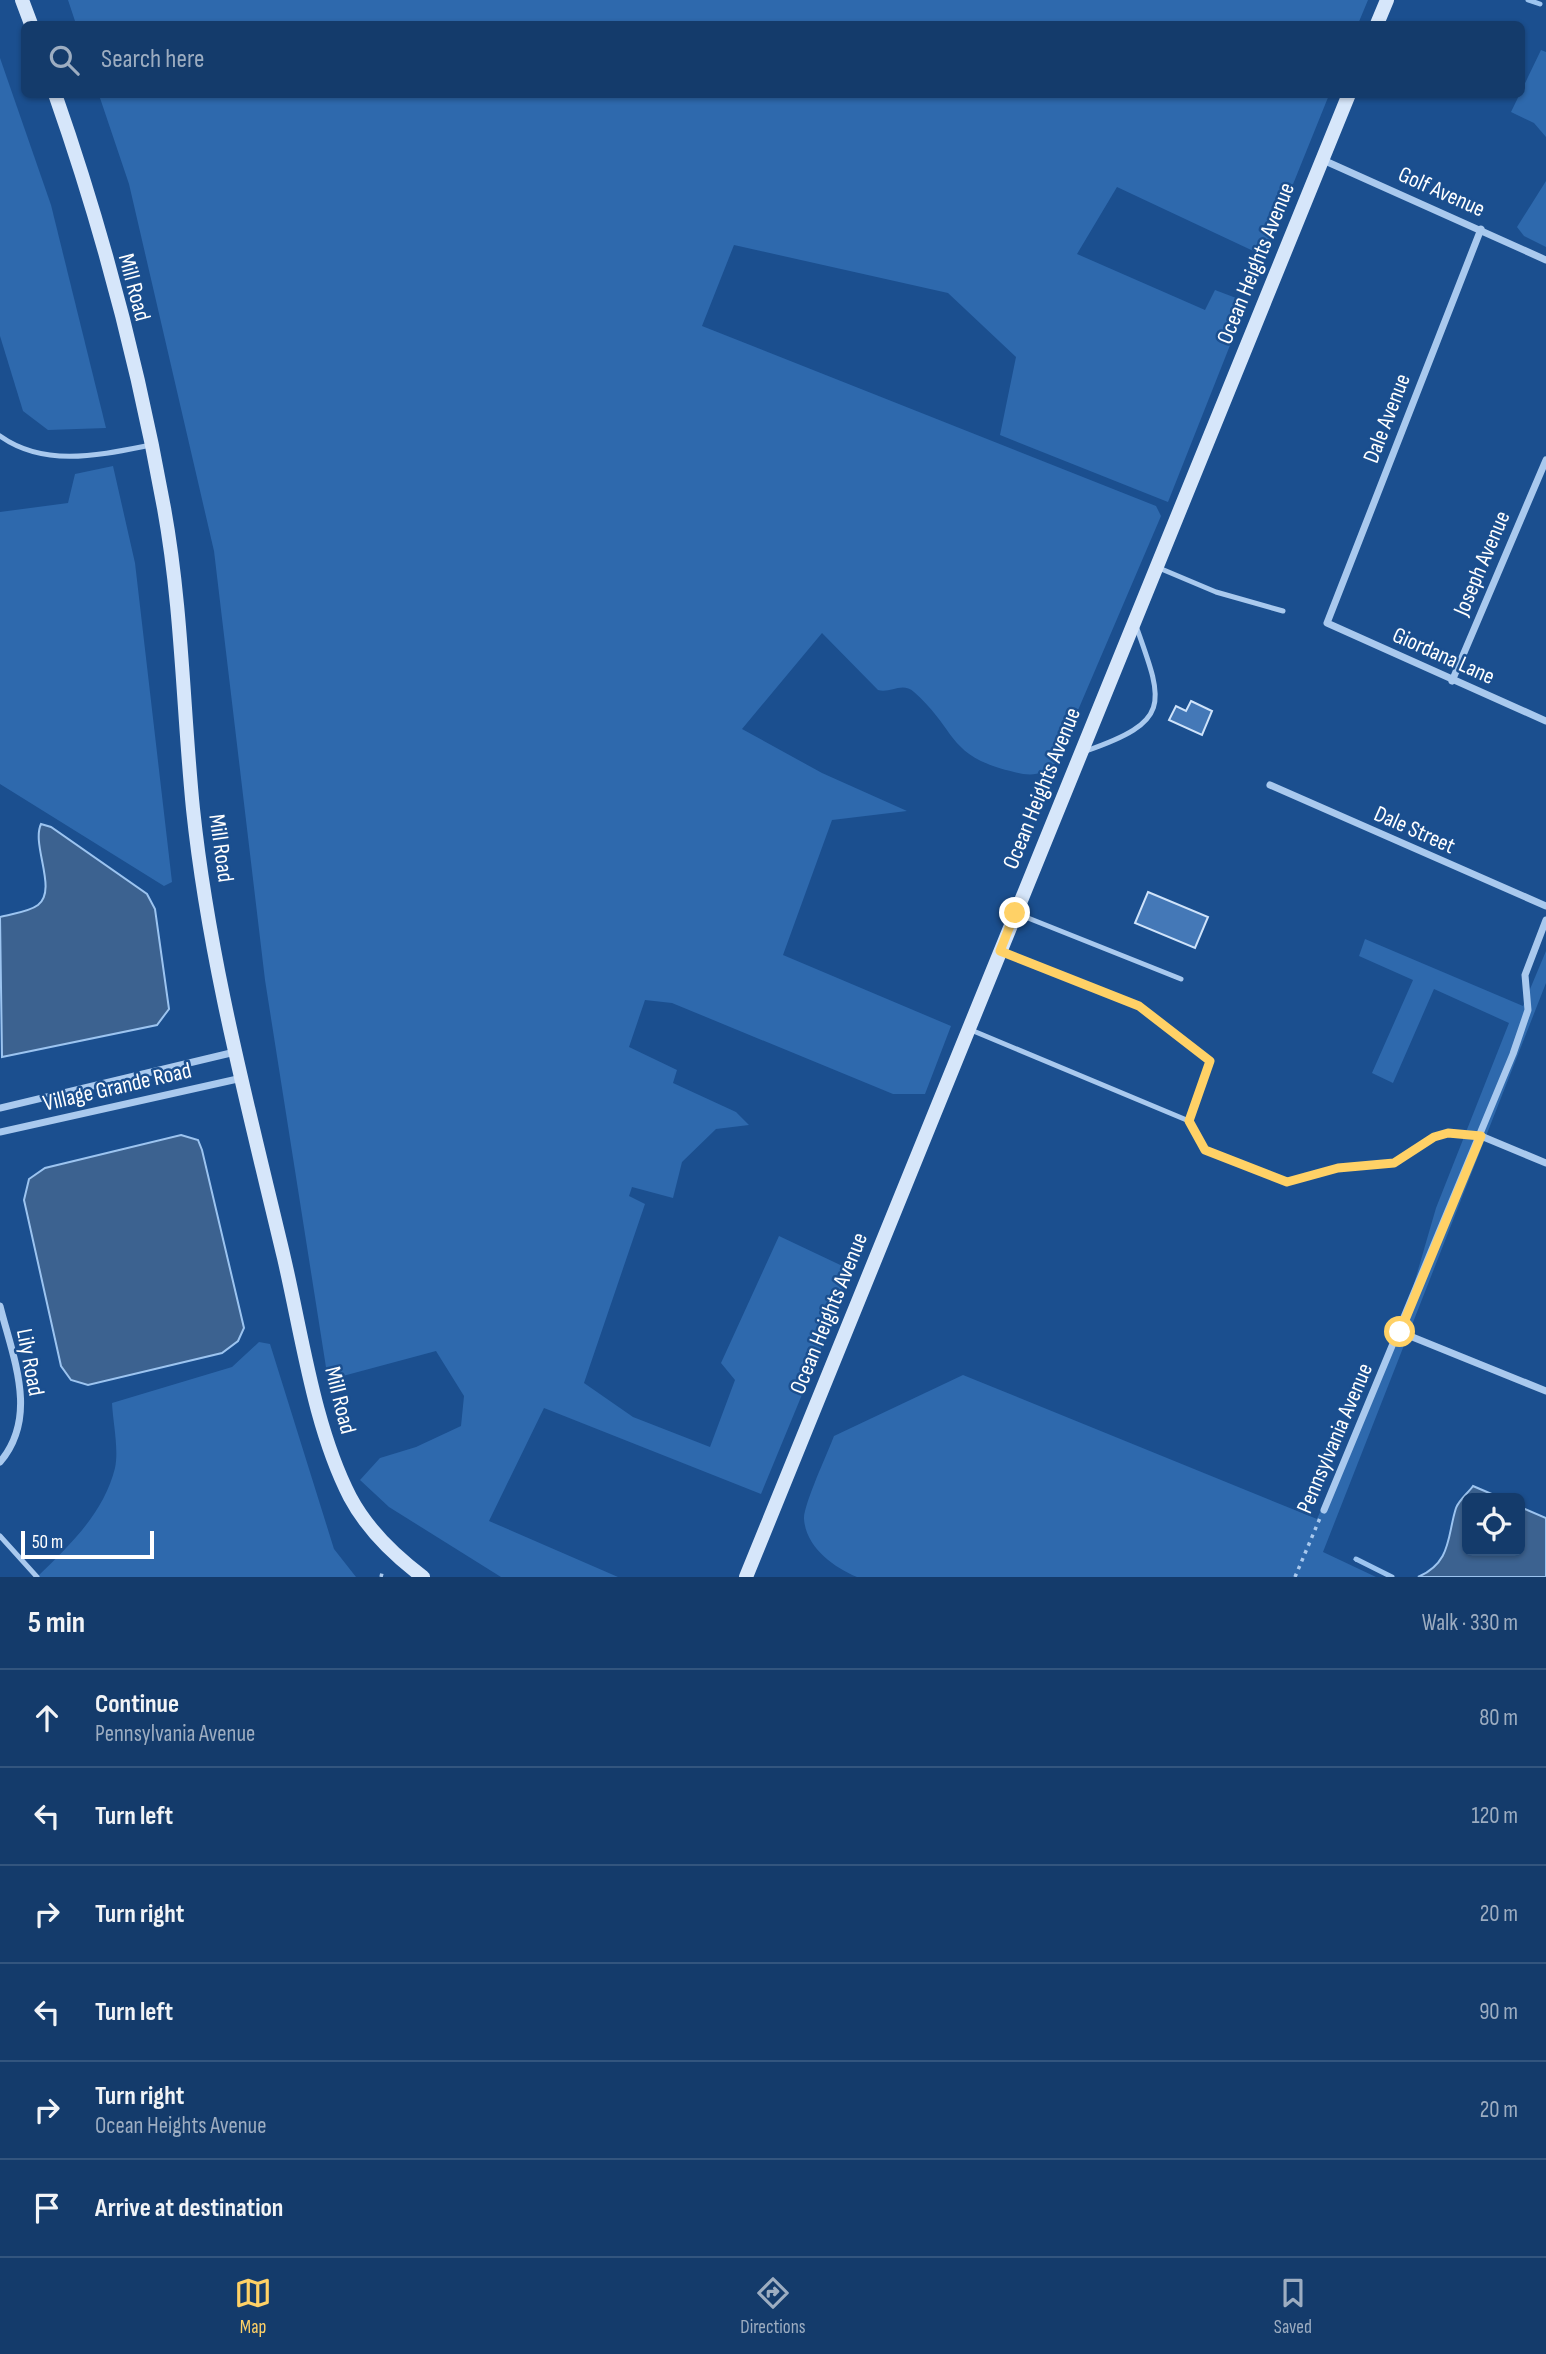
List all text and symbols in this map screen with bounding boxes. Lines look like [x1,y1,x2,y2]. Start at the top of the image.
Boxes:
search box [21,21,1525,98]
icon: search [45,41,83,79]
text: Search here [101,44,204,75]
street label: Golf Avenue [1394,160,1489,223]
street label: Ocean Heights Avenue [1211,179,1301,348]
street label: Mill Road [112,251,156,324]
street label: Dale Avenue [1357,370,1417,467]
street label: Joseph Avenue [1447,507,1516,621]
street label: Giordana Lane [1388,621,1499,691]
street label: Ocean Heights Avenue [997,704,1087,873]
street label: Dale Street [1370,800,1459,860]
street label: Mill Road [202,812,240,884]
route end [999,897,1030,928]
street label: Village Grande Road [40,1056,194,1118]
street label: Ocean Heights Avenue [784,1229,874,1398]
route start [1384,1316,1415,1347]
street label: Lily Road [10,1326,50,1398]
street label: Pennsylvania Avenue [1291,1359,1379,1518]
street label: Mill Road [318,1364,362,1437]
map controls [1462,1493,1525,1556]
button: locate [1462,1493,1525,1556]
scale bar [21,1528,154,1560]
text: 50 m [32,1531,63,1554]
text: 5 min [28,1605,85,1641]
text: Walk · 330 m [1422,1609,1518,1637]
text: Continue [95,1689,179,1720]
icon: ahead [28,1699,66,1737]
text: 80 m [1479,1704,1518,1732]
text: Pennsylvania Avenue [95,1720,255,1748]
icon: left [28,1797,66,1835]
text: Turn left [95,1801,173,1832]
text: 120 m [1472,1802,1518,1830]
icon: right [28,1895,66,1933]
text: Turn right [95,1899,184,1930]
text: 20 m [1480,1900,1518,1928]
icon: left [28,1993,66,2031]
text: Turn left [95,1997,173,2028]
text: 90 m [1479,1998,1518,2026]
text: Turn right [95,2081,184,2112]
icon: right [28,2091,66,2129]
text: 20 m [1480,2096,1518,2124]
text: Ocean Heights Avenue [95,2112,266,2140]
icon: arrive [28,2189,66,2227]
text: Arrive at destination [95,2193,283,2224]
tab: Map [234,2274,272,2339]
tab: Directions [740,2274,806,2339]
tab: Saved [1274,2274,1312,2339]

